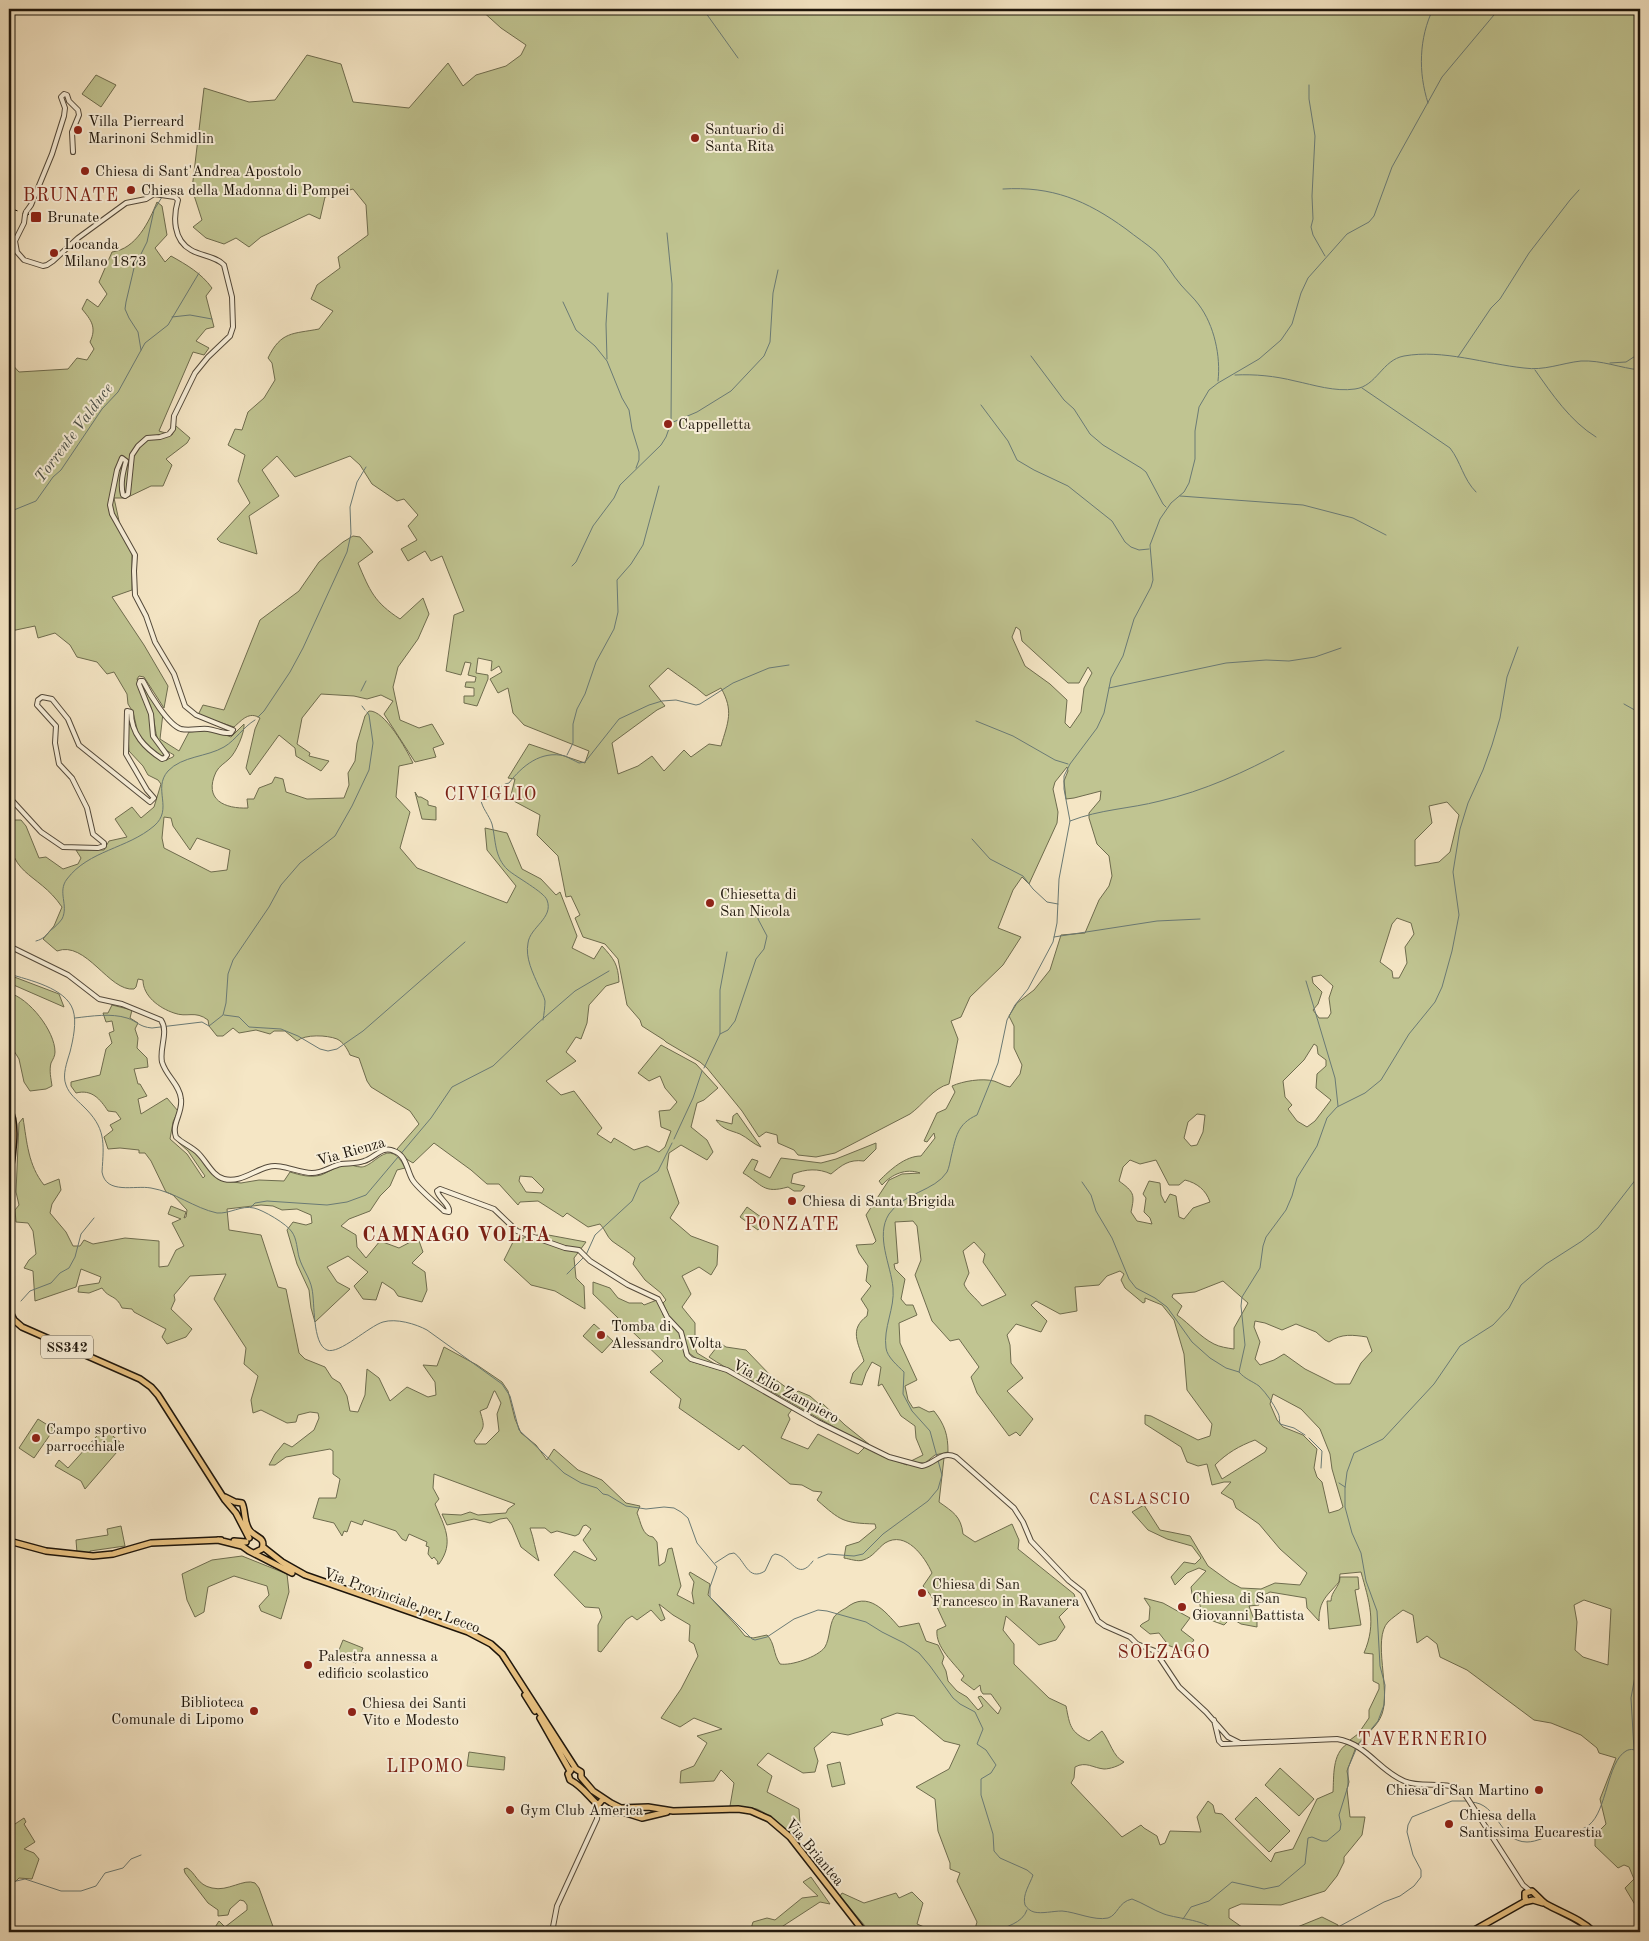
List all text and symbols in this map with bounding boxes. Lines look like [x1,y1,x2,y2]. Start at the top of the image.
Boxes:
place label: Villa Pierreard Marinoni Schmidlin [88,115,214,147]
place label: Santuario di Santa Rita [705,123,784,155]
marker: Villa Pierreard Marinoni Schmidlin [72,124,84,136]
marker: Santuario di Santa Rita [689,132,701,144]
marker: Chiesa di Sant'Andrea Apostolo [79,165,91,177]
place label: Chiesa di Sant'Andrea Apostolo [95,165,301,180]
marker: Chiesa della Madonna di Pompei [125,184,137,196]
place label: Chiesa della Madonna di Pompei [141,184,349,199]
district label: BRUNATE [23,187,119,205]
marker: Brunate [29,210,43,224]
place label: Brunate [47,211,99,226]
place label: Locanda Milano 1873 [64,238,147,270]
marker: Locanda Milano 1873 [48,247,60,259]
water label: Torrente Valduce [32,381,117,486]
marker: Cappelletta [662,418,674,430]
place label: Cappelletta [678,418,751,433]
district label: CIVIGLIO [445,786,537,804]
place label: Chiesetta di San Nicola [720,888,797,920]
marker: Chiesetta di San Nicola [704,897,716,909]
street label: Via Rienza [316,1135,388,1169]
marker: Chiesa di Santa Brigida [786,1195,798,1207]
place label: Chiesa di Santa Brigida [802,1195,956,1210]
district label: PONZATE [745,1216,839,1234]
district label: CAMNAGO VOLTA [362,1226,552,1246]
place label: Tomba di Alessandro Volta [611,1320,722,1352]
marker: Tomba di Alessandro Volta [595,1329,607,1341]
road number: SS342 [41,1335,93,1358]
street label: Via Elio Zampiero [730,1358,841,1427]
place label: Campo sportivo parrocchiale [46,1423,147,1455]
marker: Campo sportivo parrocchiale [30,1432,42,1444]
district label: CASLASCIO [1089,1492,1191,1508]
street label: Via Provinciale per Lecco [321,1566,482,1637]
place label: Chiesa di San Francesco in Ravanera [932,1578,1080,1610]
marker: Chiesa di San Francesco in Ravanera [916,1587,928,1599]
place label: Chiesa di San Giovanni Battista [1192,1592,1305,1624]
marker: Chiesa di San Giovanni Battista [1176,1601,1188,1613]
district label: SOLZAGO [1117,1644,1211,1662]
place label: Palestra annessa a edificio scolastico [318,1650,439,1682]
marker: Palestra annessa a edificio scolastico [302,1659,314,1671]
place label: Biblioteca Comunale di Lipomo [111,1696,245,1728]
place label: Chiesa dei Santi Vito e Modesto [362,1697,466,1729]
marker: Biblioteca Comunale di Lipomo [248,1705,260,1717]
marker: Chiesa dei Santi Vito e Modesto [346,1706,358,1718]
district label: TAVERNERIO [1358,1731,1488,1749]
district label: LIPOMO [386,1758,464,1776]
place label: Chiesa di San Martino [1386,1784,1529,1799]
marker: Chiesa di San Martino [1533,1784,1545,1796]
marker: Gym Club America [504,1804,516,1816]
place label: Gym Club America [520,1804,644,1819]
place label: Chiesa della Santissima Eucarestia [1459,1809,1603,1841]
street label: Via Briantea [782,1817,846,1890]
marker: Chiesa della Santissima Eucarestia [1443,1818,1455,1830]

